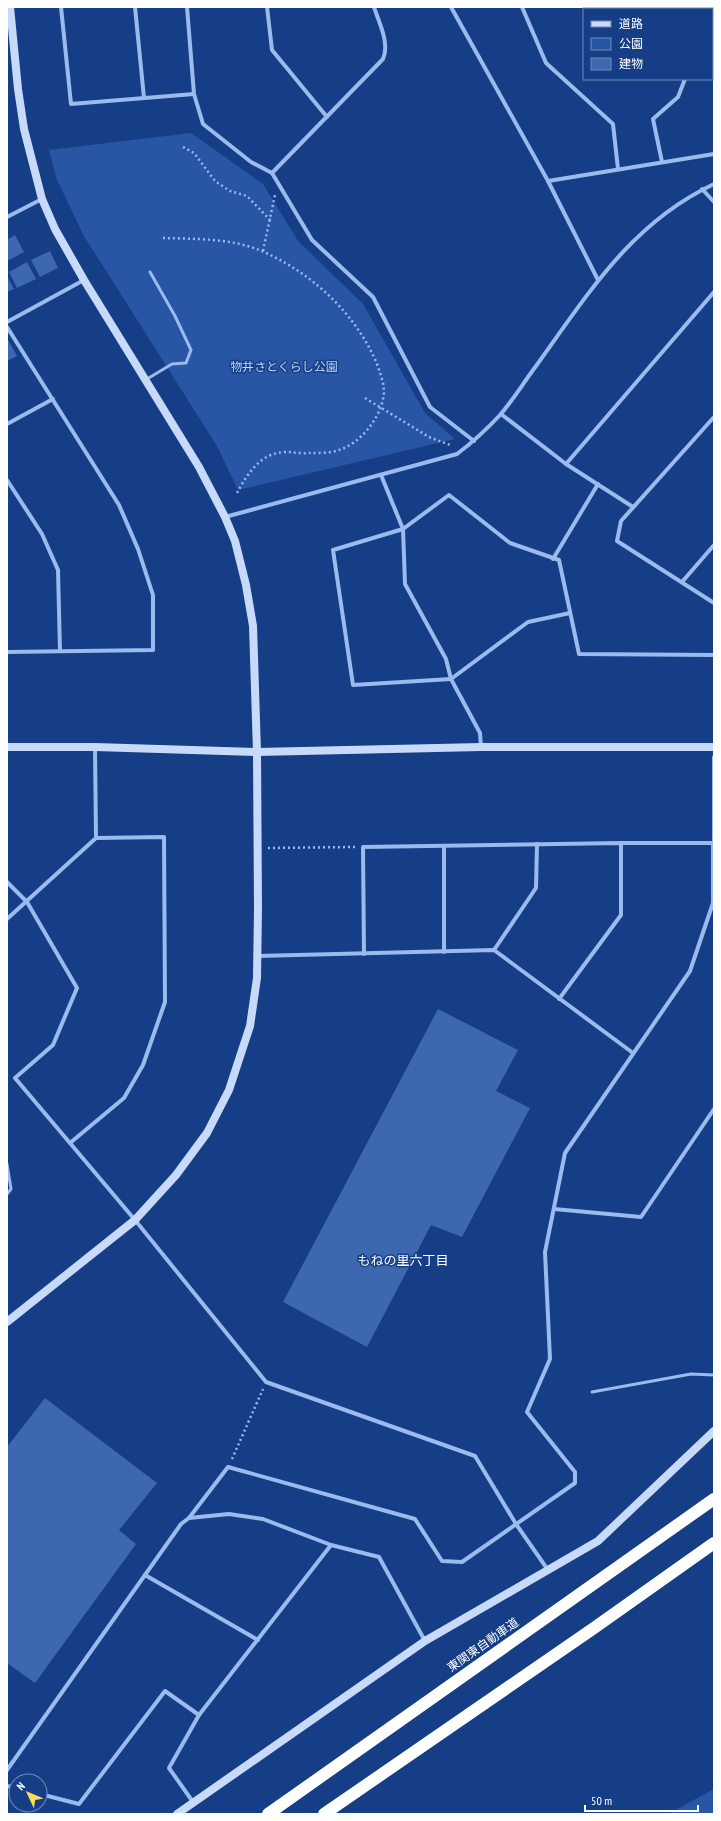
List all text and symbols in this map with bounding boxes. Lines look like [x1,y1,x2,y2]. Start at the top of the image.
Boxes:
legend [583,8,713,80]
text: 道路 [619,16,643,31]
text: 公園 [619,36,643,51]
text: 建物 [619,56,643,71]
park label: 物井さとくらし公園 [230,359,338,374]
district label: もねの里六丁目 [357,1252,449,1269]
street label: 東関東自動車道 [444,1614,521,1675]
north arrow [8,1773,48,1813]
text: N [14,1779,28,1793]
scale bar [585,1787,698,1813]
text: 50 m [591,1793,612,1808]

